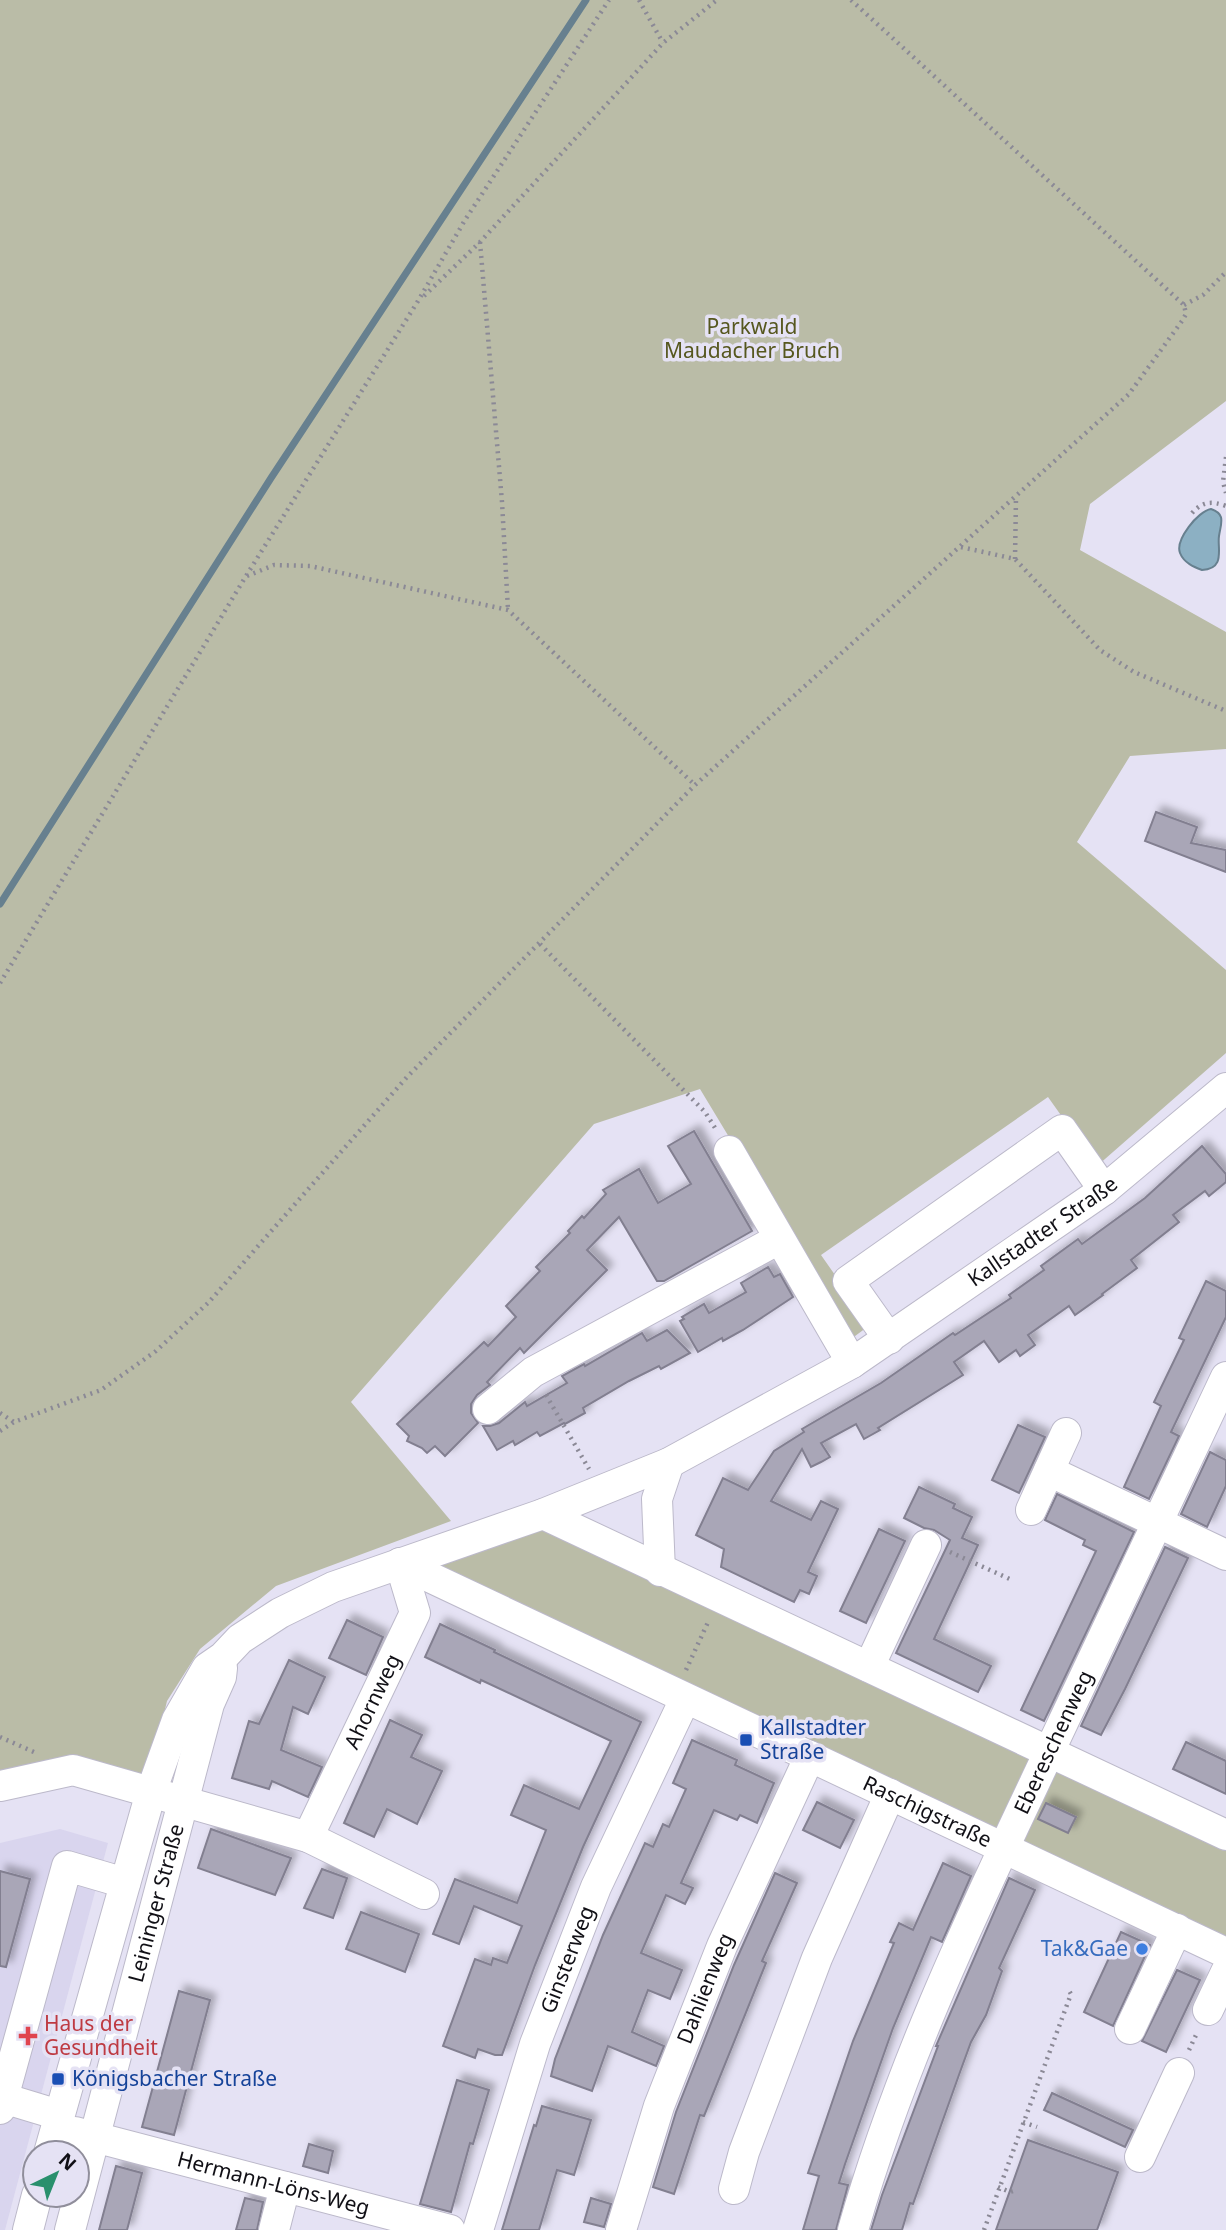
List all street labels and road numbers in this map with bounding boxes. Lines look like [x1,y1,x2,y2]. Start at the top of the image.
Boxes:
street label: Kallstadter Straße [962,1170,1123,1292]
street label: Ahornweg [337,1649,406,1753]
street label: Ebereschenweg [1007,1665,1099,1818]
street label: Raschigstraße [859,1769,997,1853]
street label: Leininger Straße [121,1821,190,1985]
street label: Ginsterweg [533,1901,600,2017]
street label: Dahlienweg [670,1928,739,2048]
street label: Hermann-Löns-Weg [174,2144,373,2221]

